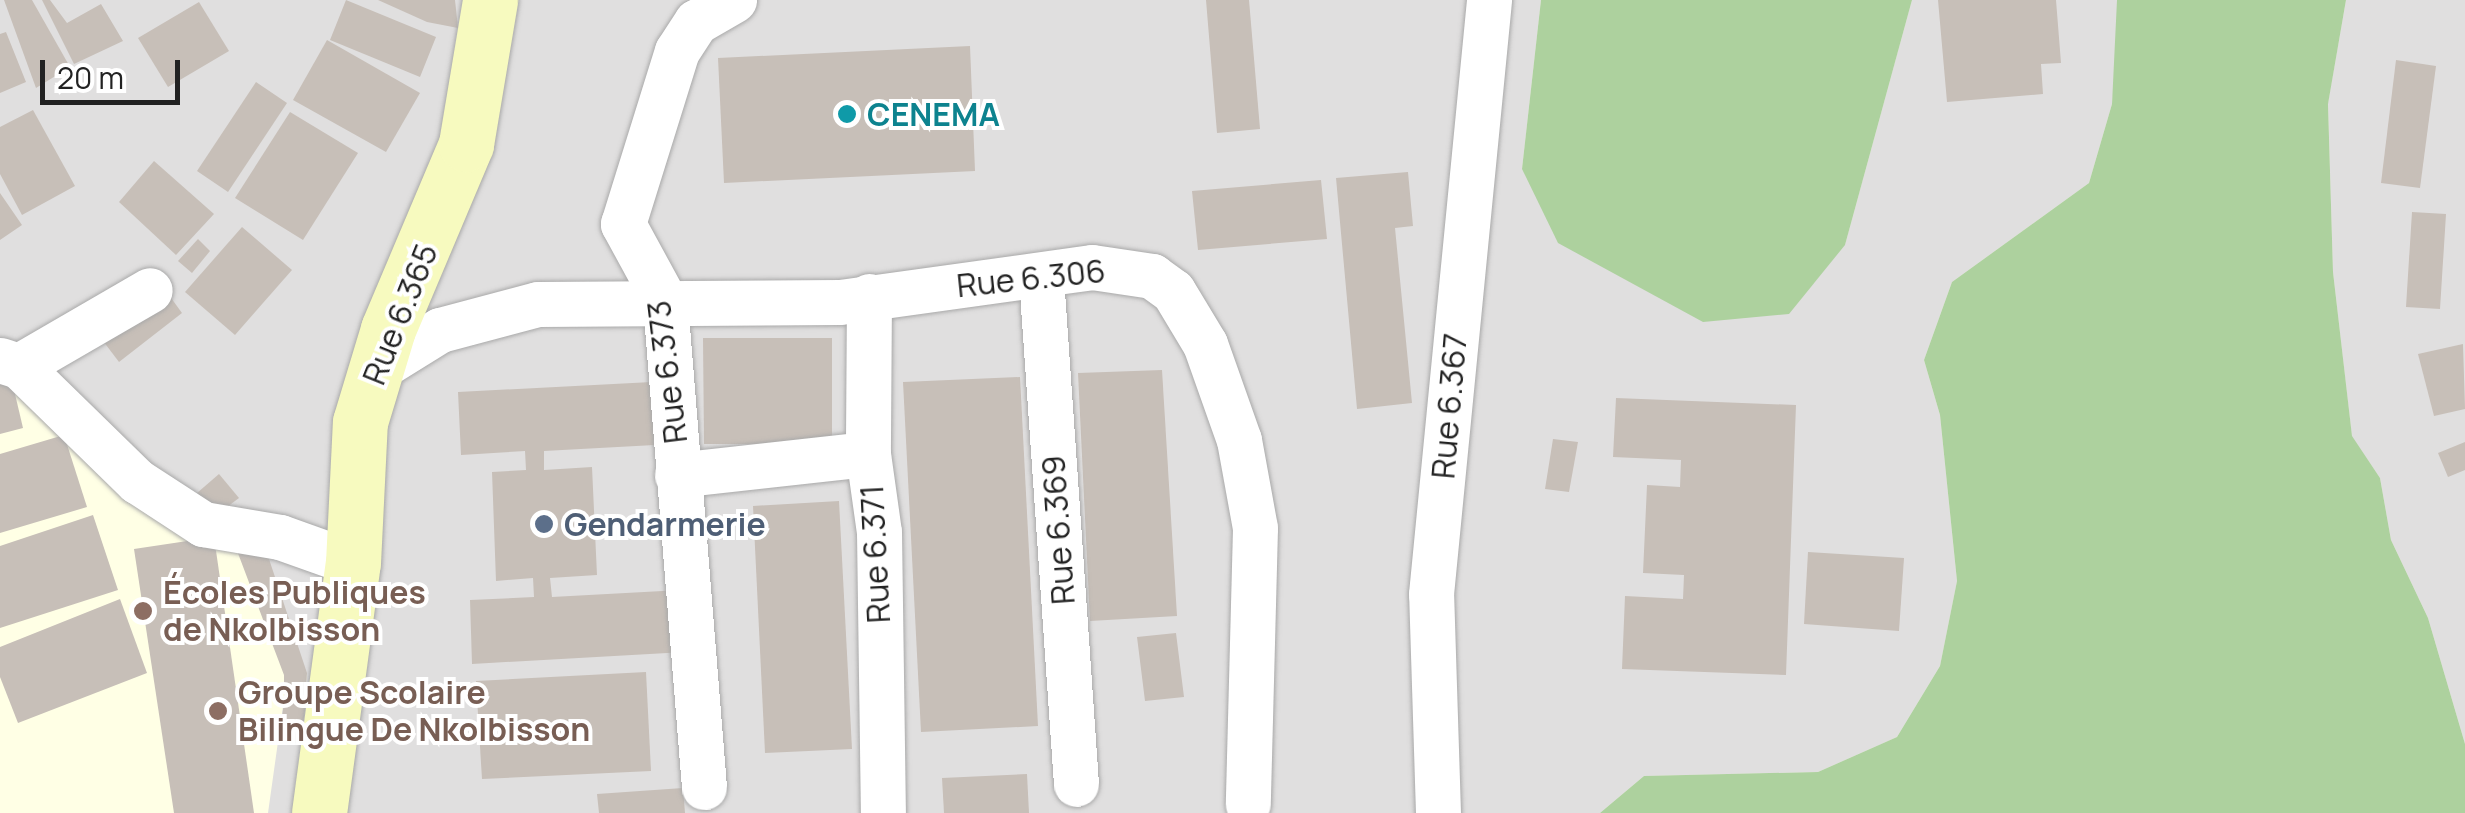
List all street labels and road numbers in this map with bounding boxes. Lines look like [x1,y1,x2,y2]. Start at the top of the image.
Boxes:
street label: Rue 6.365 [354,238,446,390]
street label: Rue 6.306 [955,251,1107,305]
street label: Rue 6.373 [639,298,695,446]
street label: Rue 6.367 [1424,332,1474,480]
street label: Rue 6.369 [1034,454,1082,606]
street label: Rue 6.371 [852,484,898,624]

